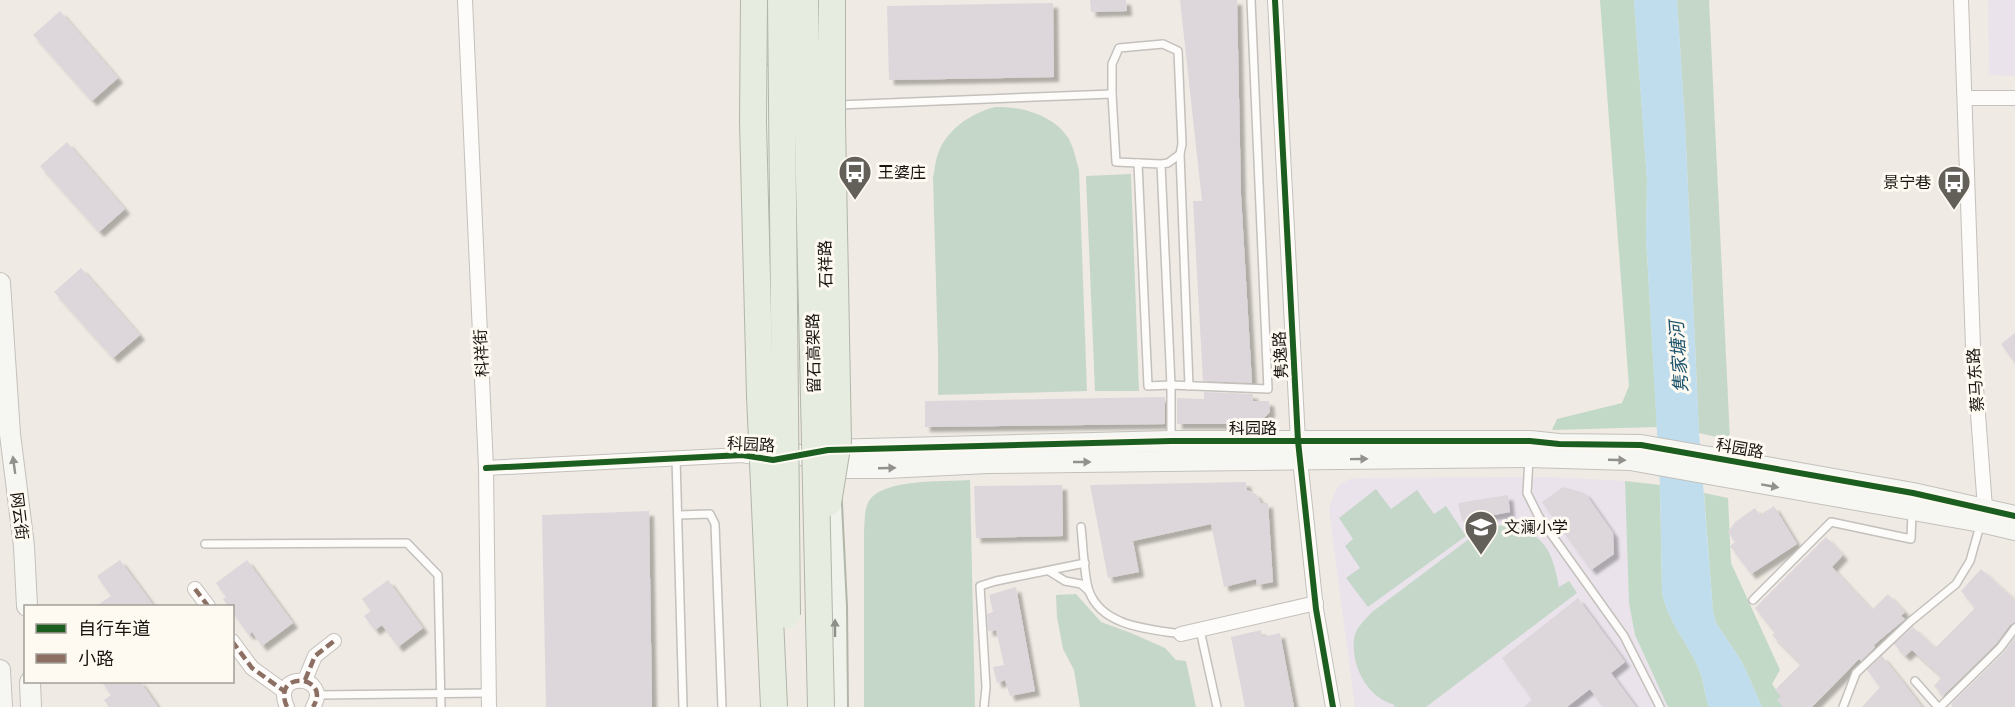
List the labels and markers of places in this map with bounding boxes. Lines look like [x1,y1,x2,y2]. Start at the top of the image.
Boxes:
bus stop icon: 王婆庄 [837,154,873,201]
place label: 王婆庄 [878,163,926,182]
bus stop icon: 景宁巷 [1936,164,1972,211]
place label: 景宁巷 [1883,173,1931,192]
school or university icon: 文澜小学 [1463,509,1499,556]
place label: 文澜小学 [1504,518,1568,537]

